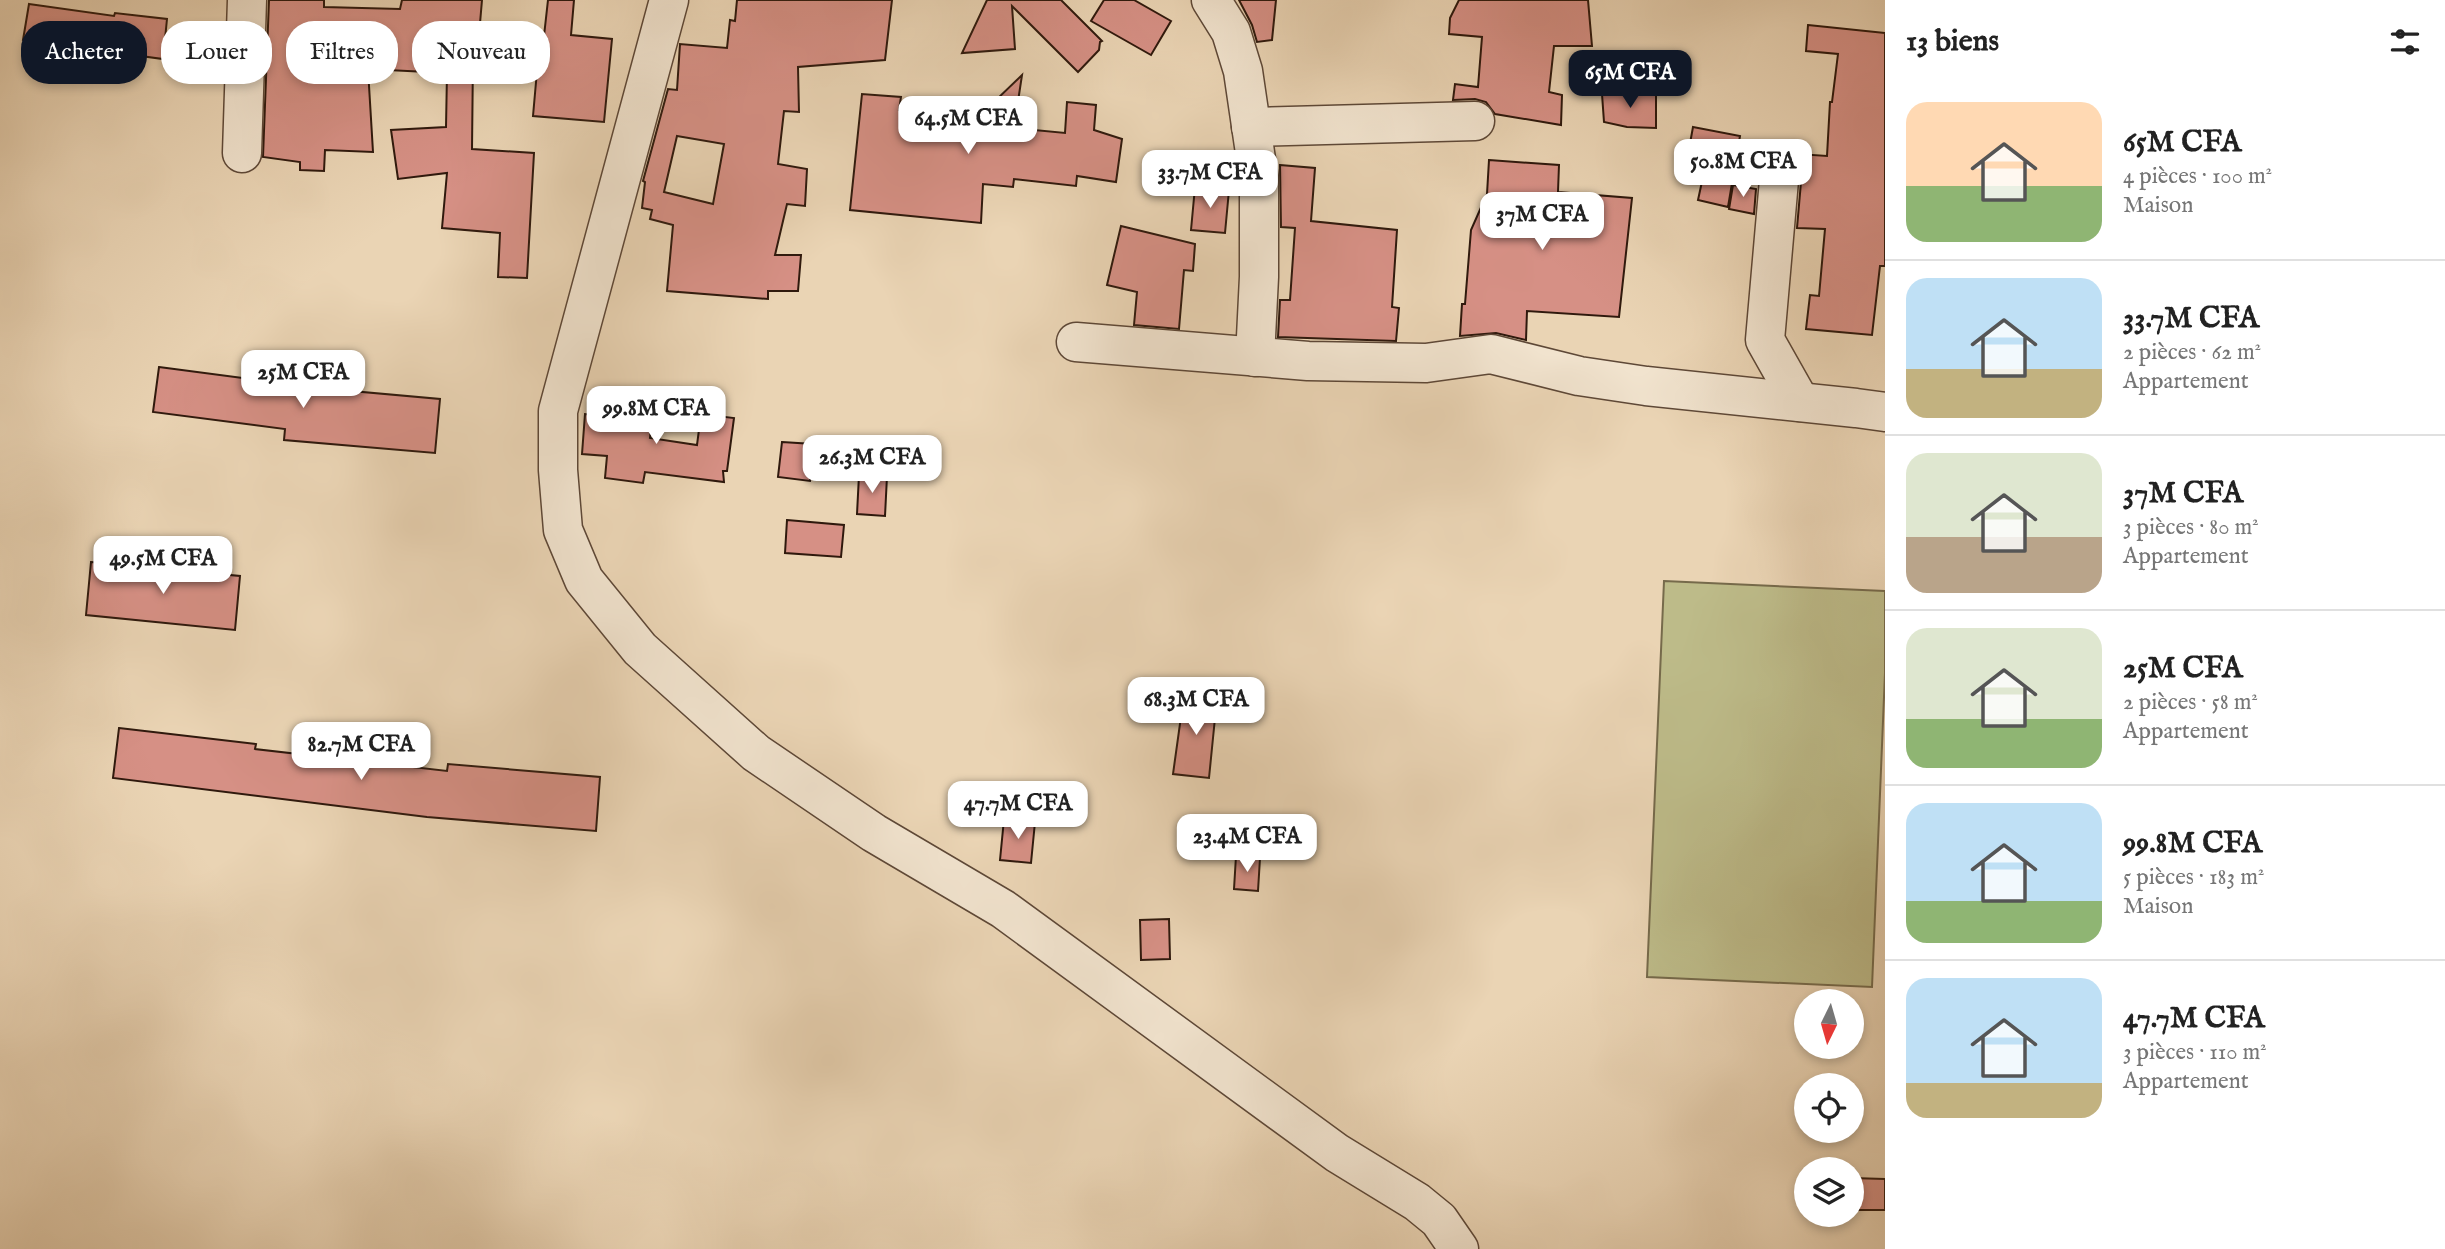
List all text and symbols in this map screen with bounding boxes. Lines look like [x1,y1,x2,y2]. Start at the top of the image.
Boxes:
chip: Acheter [21,21,147,84]
chip: Louer [161,21,272,84]
chip: Filtres [286,21,398,84]
chip: Nouveau [412,21,550,84]
text: 13 biens [1906,23,1999,61]
icon: filters [2386,23,2424,61]
pin: 65M CFA [1565,50,1695,110]
text: 65M CFA [1585,58,1675,87]
pin: 64.5M CFA [888,96,1048,156]
text: 64.5M CFA [914,104,1022,133]
text: 65M CFA [2123,124,2241,162]
icon: home [1962,130,2046,214]
pin: 50.8M CFA [1663,140,1823,199]
text: 50.8M CFA [1690,147,1796,176]
pin: 33.7M CFA [1130,150,1290,210]
text: 33.7M CFA [1158,158,1262,187]
text: 4 pièces · 100 m² [2123,162,2272,191]
text: Maison [2123,191,2193,220]
pin: 37M CFA [1477,192,1607,252]
text: 37M CFA [1496,200,1588,229]
text: 33.7M CFA [2123,300,2259,338]
icon: home [1962,306,2046,390]
text: 2 pièces · 62 m² [2123,338,2261,367]
pin: 25M CFA [238,350,368,410]
text: 25M CFA [257,358,349,387]
text: Appartement [2123,367,2249,396]
pin: 99.8M CFA [576,386,736,446]
text: 99.8M CFA [603,394,709,423]
pin: 26.3M CFA [792,435,952,495]
text: 26.3M CFA [819,443,925,472]
text: 37M CFA [2123,475,2243,513]
icon: home [1962,481,2046,565]
text: 3 pièces · 80 m² [2123,513,2259,542]
pin: 49.5M CFA [83,536,243,596]
text: Appartement [2123,542,2249,571]
text: 49.5M CFA [109,544,217,573]
text: 25M CFA [2123,650,2243,688]
icon: home [1962,656,2046,740]
pin: 68.3M CFA [1116,678,1276,737]
text: 68.3M CFA [1144,685,1248,714]
text: 2 pièces · 58 m² [2123,688,2258,717]
text: Appartement [2123,717,2249,746]
pin: 82.7M CFA [281,722,441,782]
text: 82.7M CFA [308,730,414,759]
pin: 47.7M CFA [938,782,1098,841]
text: 47.7M CFA [964,789,1072,818]
pin: 23.4M CFA [1167,814,1327,874]
text: 23.4M CFA [1193,822,1301,851]
text: 99.8M CFA [2123,825,2262,863]
icon: home [1962,831,2046,915]
text: 5 pièces · 183 m² [2123,863,2264,892]
text: Maison [2123,892,2193,921]
north arrow [1794,989,1864,1059]
map controls [1794,989,1864,1227]
text: 47.7M CFA [2123,1000,2264,1038]
icon: home [1962,1006,2046,1090]
text: 3 pièces · 110 m² [2123,1038,2267,1067]
text: Appartement [2123,1067,2249,1096]
button: locate [1794,1073,1864,1143]
button: layers [1794,1157,1864,1227]

